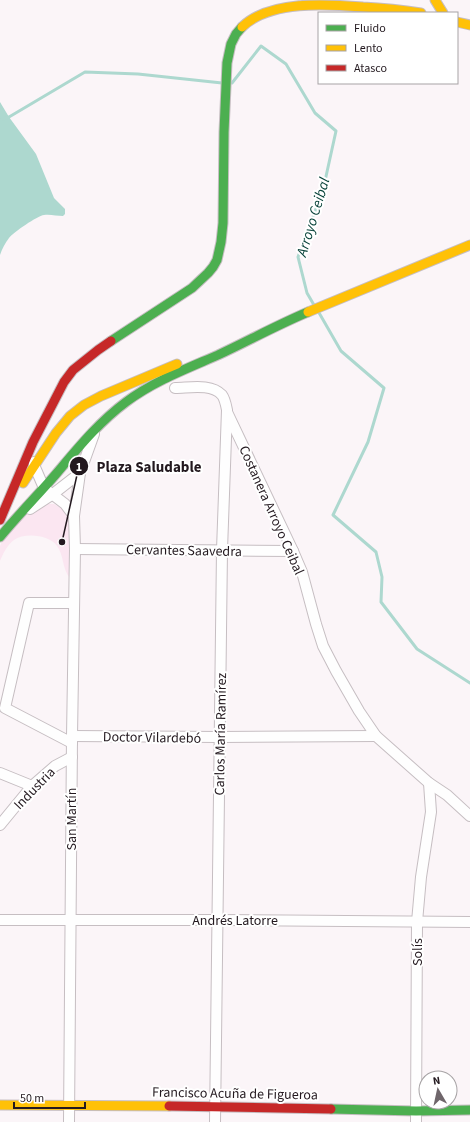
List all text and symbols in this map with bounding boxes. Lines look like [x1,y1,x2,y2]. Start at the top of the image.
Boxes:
legend [318,12,458,84]
text: Fluido [354,20,386,37]
text: Lento [354,40,383,57]
text: Atasco [354,60,387,77]
water label: Arroyo Ceibal [291,175,336,260]
street label: Costanera Arroyo Ceibal [234,442,309,579]
callout: Plaza Saludable [69,453,210,480]
text: Plaza Saludable [97,457,202,478]
text: 1 [76,459,82,476]
street label: Cervantes Saavedra [126,540,242,562]
street label: Carlos María Ramírez [210,672,232,796]
street label: Doctor Vilardebó [103,727,201,749]
street label: Industria [9,763,60,814]
street label: San Martín [62,788,82,850]
street label: Andrés Latorre [192,911,278,931]
street label: Solís [408,938,428,966]
north arrow [418,1070,458,1110]
text: N [432,1073,441,1089]
street label: Francisco Acuña de Figueroa [152,1083,318,1105]
scale bar [14,1084,85,1110]
text: 50 m [20,1090,44,1107]

